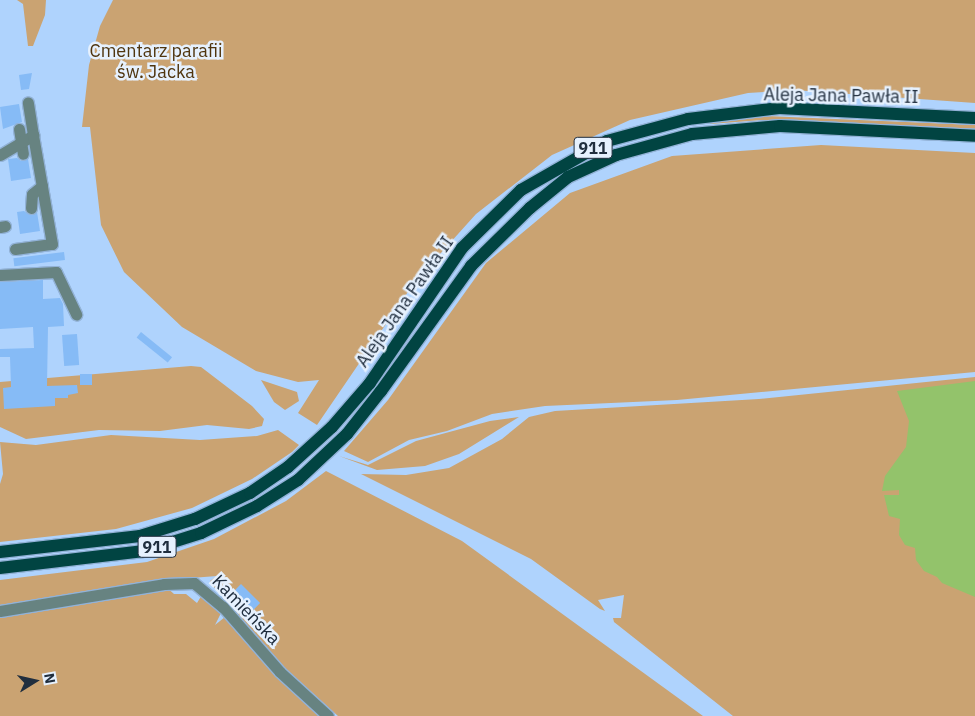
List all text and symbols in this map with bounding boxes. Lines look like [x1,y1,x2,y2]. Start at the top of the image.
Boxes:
park label: Cmentarz parafii św. Jacka [89,41,223,84]
street label: Aleja Jana Pawła II [763,84,919,108]
road number: 911 [573,134,613,162]
street label: Aleja Jana Pawła II [352,232,458,372]
road number: 911 [137,534,177,560]
street label: Kamieńska [207,571,285,649]
north arrow [10,656,60,706]
text: N [40,672,60,685]

